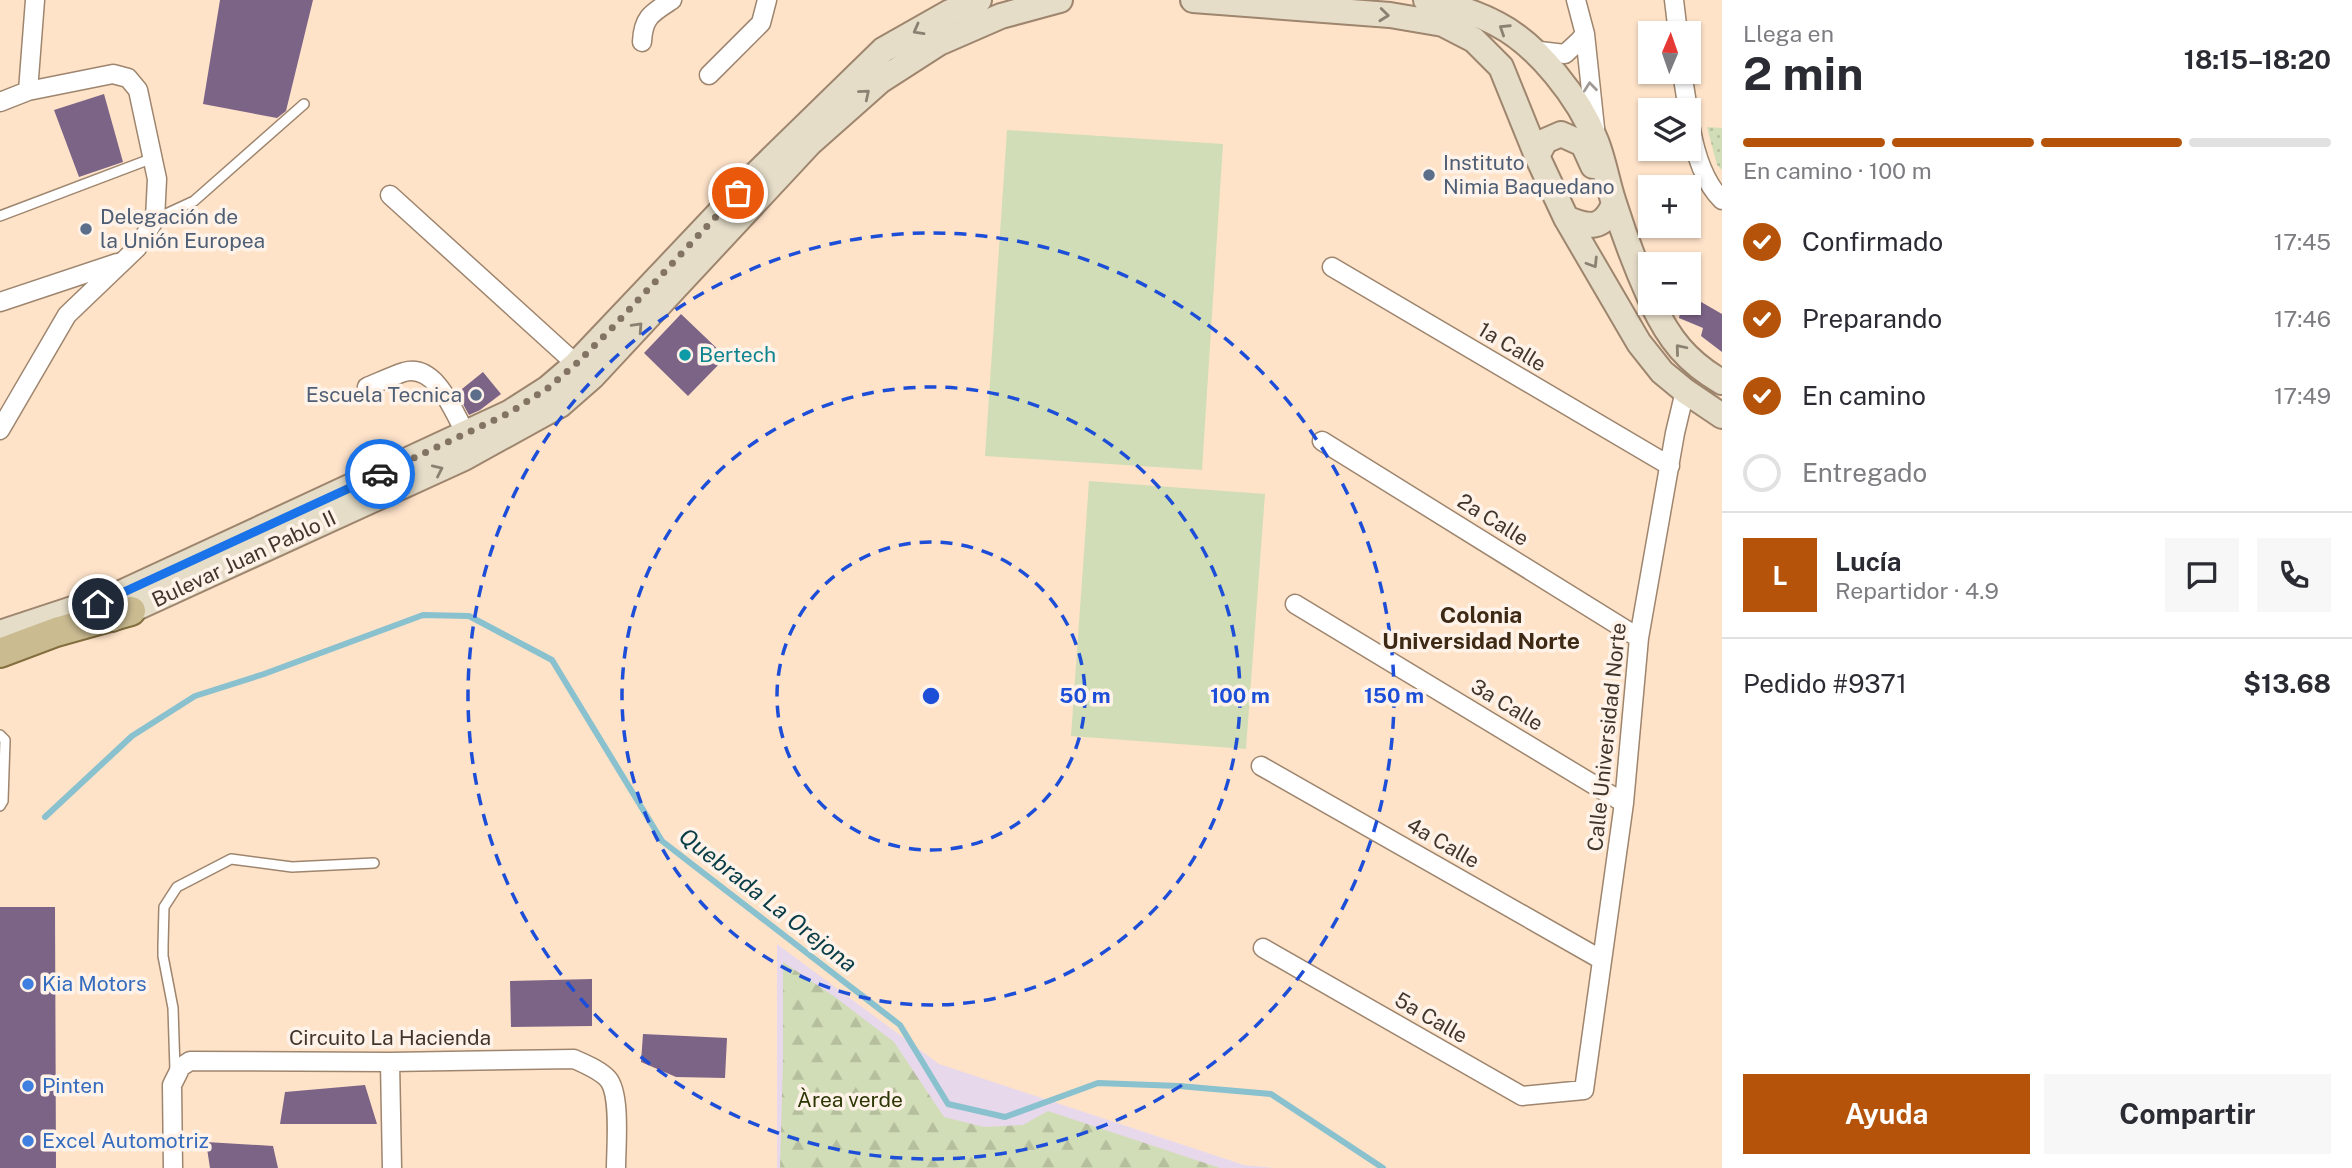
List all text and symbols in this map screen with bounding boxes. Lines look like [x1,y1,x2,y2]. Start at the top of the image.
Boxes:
one-way arrow [1378,7,1389,22]
text: Llega en [1743,20,1834,47]
north arrow [1638,21,1701,84]
map controls [1638,21,1701,315]
one-way arrow [913,22,925,35]
one-way arrow [1499,24,1512,37]
text: 18:15–18:20 [2184,44,2331,75]
text: 2 min [1743,46,1863,100]
one-way arrow [1583,82,1598,93]
one-way arrow [856,90,869,102]
button: layers [1638,98,1701,161]
place label: Instituto Nimia Baquedano [1443,150,1615,199]
text: En camino · 100 m [1743,157,1932,184]
pin [708,163,768,223]
marker: Instituto Nimia Baquedano [1421,167,1437,183]
icon: bag [719,174,757,212]
button: + [1638,175,1701,238]
place label: Delegación de la Unión Europea [100,204,265,253]
marker: Delegación de la Unión Europea [78,221,94,237]
icon: check [1743,223,1781,261]
text: Confirmado [1802,226,1943,257]
text: 17:45 [2274,228,2331,255]
button: − [1638,252,1701,315]
one-way arrow [1585,255,1598,268]
icon: check [1743,300,1781,338]
text: Preparando [1802,303,1942,334]
text: 17:46 [2274,305,2331,332]
street label: 1a Calle [1474,317,1551,377]
one-way arrow [630,322,642,335]
place label: Bertech [699,342,776,367]
one-way arrow [1676,344,1688,357]
marker: Bertech [677,347,693,363]
icon: check [1743,377,1781,415]
text: En camino [1802,380,1926,411]
place label: Escuela Tecnica [306,382,462,407]
text: 17:49 [2274,382,2331,409]
marker: Escuela Tecnica [468,387,484,403]
courier [345,439,415,509]
icon: car [361,455,399,493]
text: Entregado [1802,457,1927,488]
one-way arrow [431,464,443,478]
street label: 2a Calle [1453,488,1533,551]
street label: Bulevar Juan Pablo II [148,505,340,612]
button: chat [2165,538,2239,612]
button: phone [2257,538,2331,612]
text: Lucía [1835,546,1901,577]
text: L [1772,560,1788,591]
pin [68,574,128,634]
text: Repartidor · 4.9 [1835,577,1999,604]
icon: home [79,585,117,623]
district label: Colonia Universidad Norte [1382,601,1580,654]
street label: Calle Universidad Norte [1582,621,1631,853]
text: Pedido #9371 [1743,668,1907,699]
text: $13.68 [2243,668,2331,699]
street label: 3a Calle [1467,673,1548,736]
text: 50 m [1059,683,1111,708]
text: 100 m [1210,683,1270,708]
text: 150 m [1364,683,1424,708]
centre of rings [919,684,943,708]
street label: 4a Calle [1403,812,1484,873]
water label: Quebrada La Orejona [674,822,862,977]
place label: Kia Motors [42,971,147,996]
marker: Kia Motors [20,976,36,992]
street label: 5a Calle [1390,987,1472,1048]
street label: Circuito La Hacienda [289,1025,491,1050]
place label: Pinten [42,1073,104,1098]
button: Ayuda [1743,1074,2030,1154]
button: Compartir [2044,1074,2331,1154]
marker: Pinten [20,1078,36,1094]
park label: Àrea verde [797,1087,903,1112]
place label: Excel Automotriz [42,1128,209,1153]
marker: Excel Automotriz [20,1133,36,1149]

